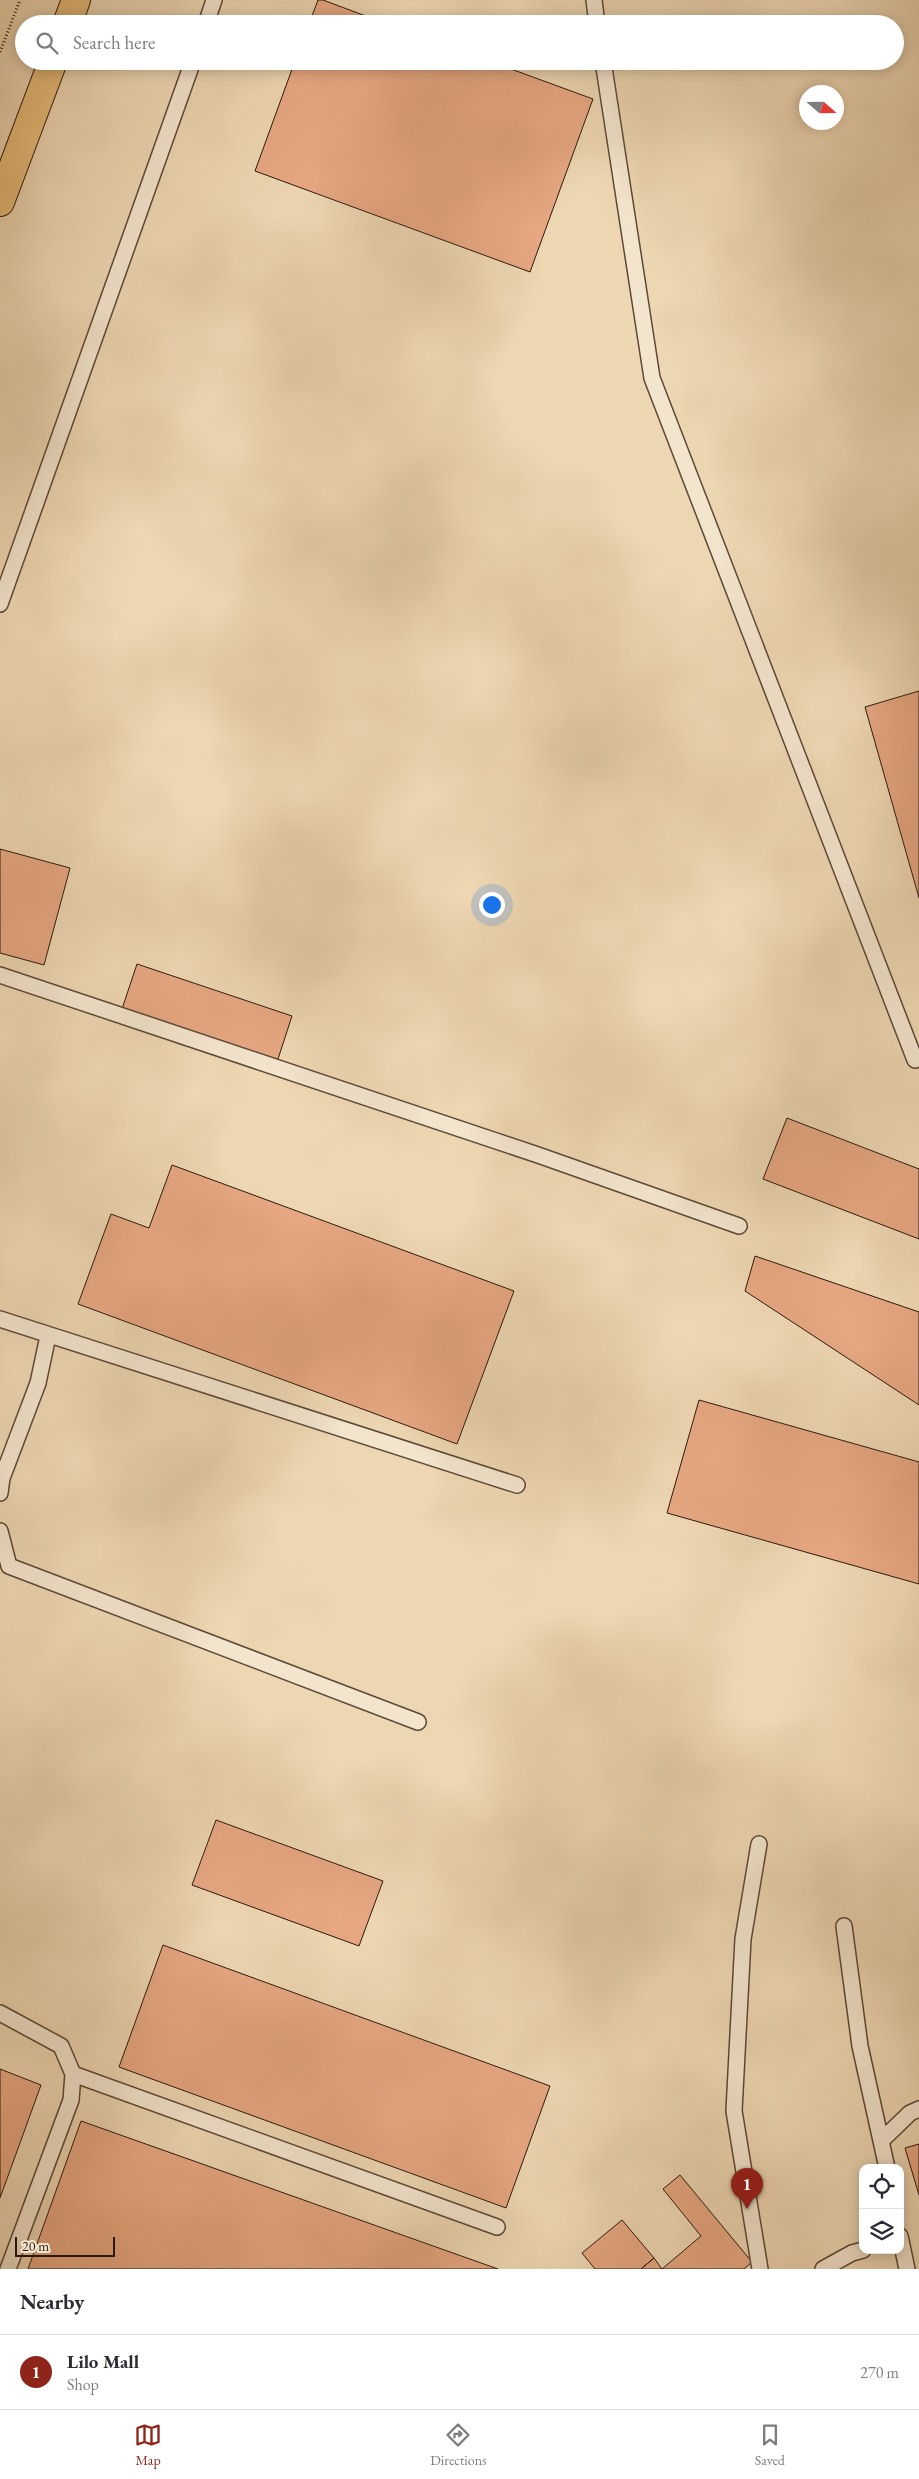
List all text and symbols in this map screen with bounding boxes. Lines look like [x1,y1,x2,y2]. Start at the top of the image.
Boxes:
search box [15,15,904,70]
icon: search [33,29,61,57]
text: Search here [73,30,155,55]
north arrow [799,85,844,130]
your location [479,892,505,918]
map controls [859,2164,904,2254]
button: locate [859,2164,904,2209]
pin: 1 [731,2168,763,2209]
button: layers [859,2209,904,2254]
scale bar [15,2234,115,2257]
text: 20 m [22,2237,49,2255]
text: Nearby [20,2288,84,2315]
text: Lilo Mall [67,2349,139,2374]
text: 1 [32,2362,40,2383]
text: 270 m [860,2362,899,2383]
text: Shop [67,2374,99,2395]
tab: Map [134,2421,162,2469]
tab: Directions [430,2421,487,2469]
tab: Saved [755,2421,785,2469]

